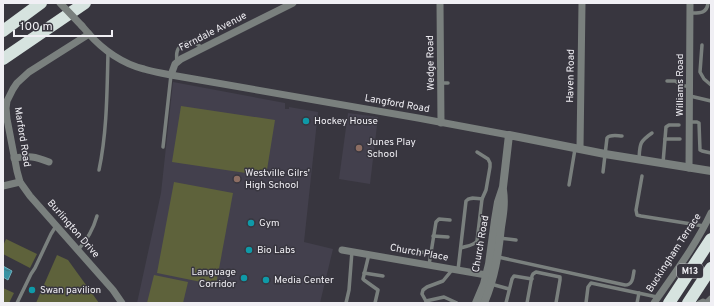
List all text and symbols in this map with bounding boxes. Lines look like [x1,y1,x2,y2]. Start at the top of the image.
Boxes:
street label: Ferndale Avenue [177,9,249,55]
scale bar [14,12,112,38]
text: 100 m [20,19,53,35]
street label: Wedge Road [424,35,438,91]
street label: Haven Road [564,49,578,103]
street label: Williams Road [674,54,687,116]
street label: Langford Road [363,92,431,116]
street label: Marford Road [11,106,33,168]
place label: Hockey House [314,115,378,128]
marker: Hockey House [301,116,311,126]
place label: Junes Play School [367,136,416,161]
marker: Junes Play School [354,143,364,153]
place label: Westville Gilrs' High School [245,167,310,192]
marker: Westville Gilrs' High School [232,174,242,184]
street label: Burlington Drive [44,197,102,261]
street label: Buckingham Terrace [644,211,704,295]
street label: Church Road [470,215,492,273]
place label: Gym [259,217,280,230]
marker: Gym [246,218,256,228]
street label: Church Place [389,241,449,265]
place label: Bio Labs [257,244,295,257]
marker: Bio Labs [244,245,254,255]
road number: M13 [677,264,703,278]
place label: Language Corridor [192,266,236,291]
marker: Language Corridor [239,273,249,283]
place label: Media Center [274,274,334,287]
marker: Media Center [261,275,271,285]
place label: Swan pavilion [40,284,101,297]
marker: Swan pavilion [27,285,37,295]

